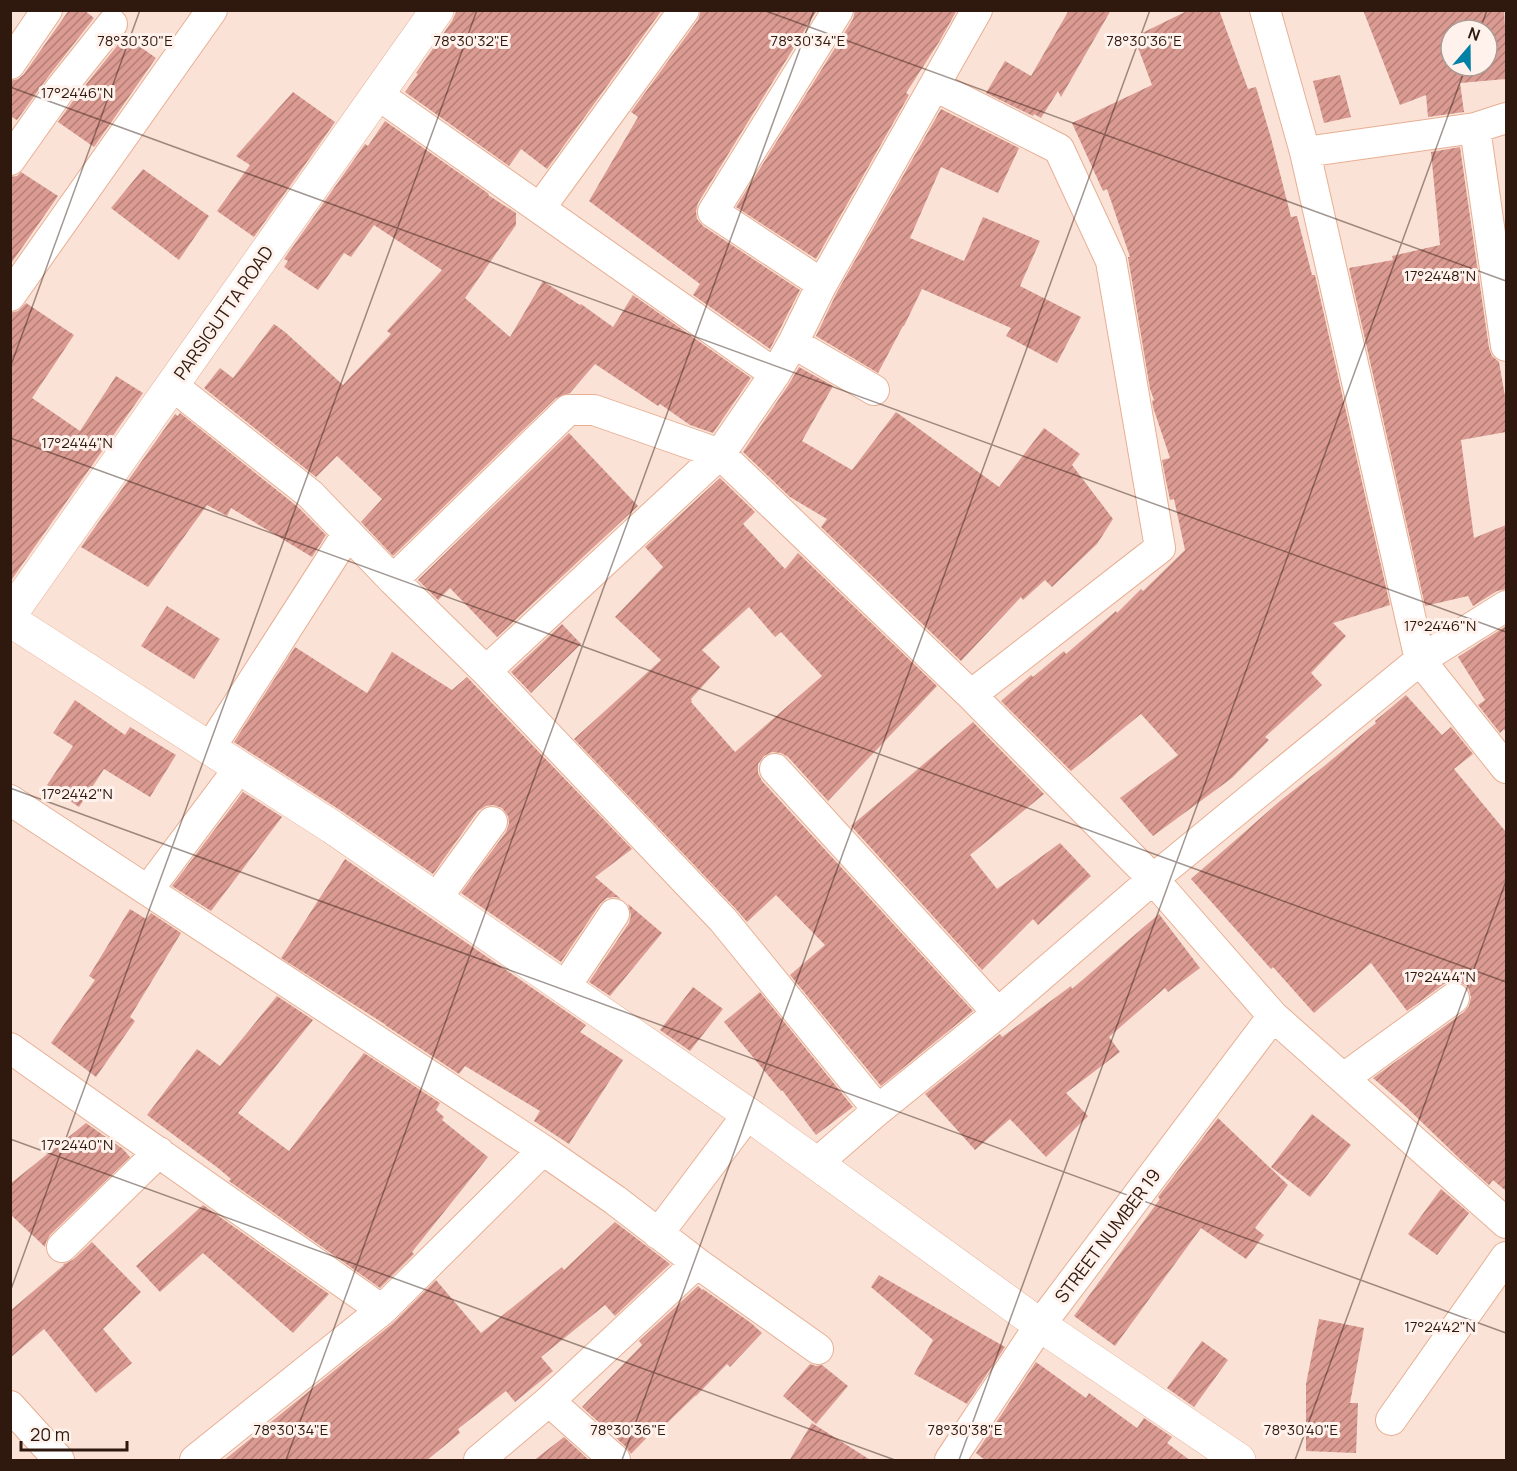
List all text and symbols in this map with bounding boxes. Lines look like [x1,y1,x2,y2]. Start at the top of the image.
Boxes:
north arrow [1439,18,1499,78]
text: N [1465,22,1483,46]
text: 78°30'30"E [97,30,173,51]
text: 78°30'32"E [434,30,508,51]
text: 78°30'34"E [771,30,845,51]
text: 78°30'36"E [1106,30,1182,51]
text: 17°24'46"N [41,82,113,103]
street label: PARSIGUTTA ROAD [168,241,278,384]
text: 17°24'48"N [1404,265,1476,286]
text: 17°24'44"N [41,432,113,453]
text: 17°24'46"N [1404,615,1476,636]
text: 17°24'42"N [41,783,113,804]
text: 17°24'44"N [1404,966,1476,987]
text: 17°24'40"N [41,1134,113,1155]
street label: STREET NUMBER 19 [1049,1163,1166,1307]
text: 17°24'42"N [1404,1316,1476,1337]
scale bar [21,1414,128,1452]
text: 78°30'34"E [254,1419,328,1440]
text: 78°30'36"E [590,1419,666,1440]
text: 78°30'38"E [927,1419,1003,1440]
text: 78°30'40"E [1264,1419,1338,1440]
text: 20 m [30,1422,70,1446]

